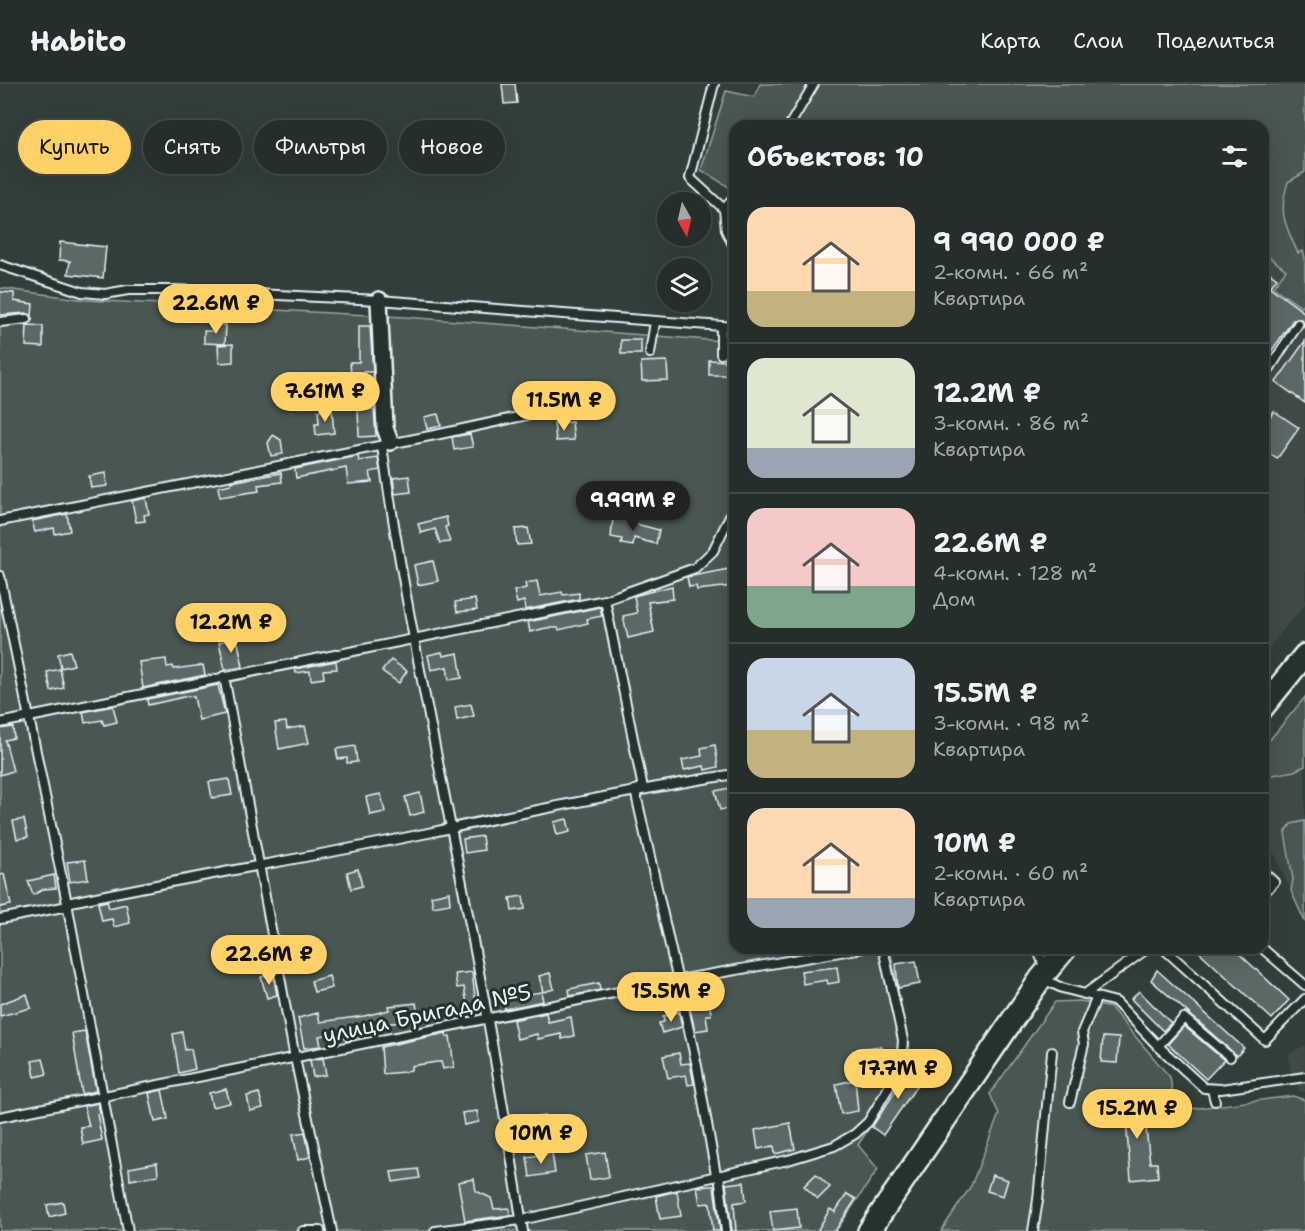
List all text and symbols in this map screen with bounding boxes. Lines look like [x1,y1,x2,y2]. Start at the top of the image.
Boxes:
text: Habito [30,22,126,60]
text: Карта [980,27,1040,55]
text: Слои [1073,27,1124,55]
text: Поделиться [1157,27,1275,55]
chip: Купить [18,120,131,174]
chip: Снять [143,120,242,174]
chip: Фильтры [254,120,387,174]
chip: Новое [399,120,505,174]
text: Объектов: 10 [747,139,924,174]
icon: filters [1218,140,1251,173]
north arrow [657,192,711,246]
map controls [657,192,711,312]
text: 9 990 000 ₽ [933,224,1105,259]
icon: home [795,231,867,303]
button: layers [657,258,711,312]
text: 2-комн. · 66 m² [933,259,1088,285]
pin: 22.6M ₽ [161,284,271,335]
text: Квартира [933,285,1025,311]
text: 22.6M ₽ [172,290,260,316]
pin: 7.61M ₽ [270,372,380,423]
text: 12.2M ₽ [933,375,1041,410]
text: 7.61M ₽ [285,378,365,404]
pin: 11.5M ₽ [509,381,619,432]
icon: home [795,382,867,454]
text: 11.5M ₽ [526,387,602,413]
text: 3-комн. · 86 m² [933,410,1089,436]
text: Квартира [933,436,1025,462]
pin: 9.99M ₽ [578,481,688,532]
text: 9.99M ₽ [590,487,676,513]
text: 22.6M ₽ [933,525,1048,560]
icon: home [795,532,867,604]
text: 4-комн. · 128 m² [933,560,1097,586]
text: Дом [933,586,975,612]
pin: 12.2M ₽ [176,603,286,654]
text: 12.2M ₽ [189,609,273,635]
text: 15.5M ₽ [933,675,1038,710]
icon: home [795,682,867,754]
text: 3-комн. · 98 m² [933,710,1090,736]
text: Квартира [933,736,1025,762]
text: 10M ₽ [933,825,1016,860]
icon: home [795,832,867,904]
text: 2-комн. · 60 m² [933,860,1088,886]
text: Квартира [933,886,1025,912]
pin: 22.6M ₽ [214,935,324,986]
text: 22.6M ₽ [225,941,313,967]
pin: 15.5M ₽ [616,972,726,1023]
street label: улица Бригада №5 [320,977,534,1050]
text: 15.5M ₽ [631,978,711,1004]
pin: 17.7M ₽ [843,1049,953,1100]
text: 17.7M ₽ [858,1055,938,1081]
pin: 15.2M ₽ [1082,1089,1192,1140]
text: 15.2M ₽ [1096,1095,1178,1121]
pin: 10M ₽ [499,1114,583,1165]
text: 10M ₽ [509,1120,573,1146]

